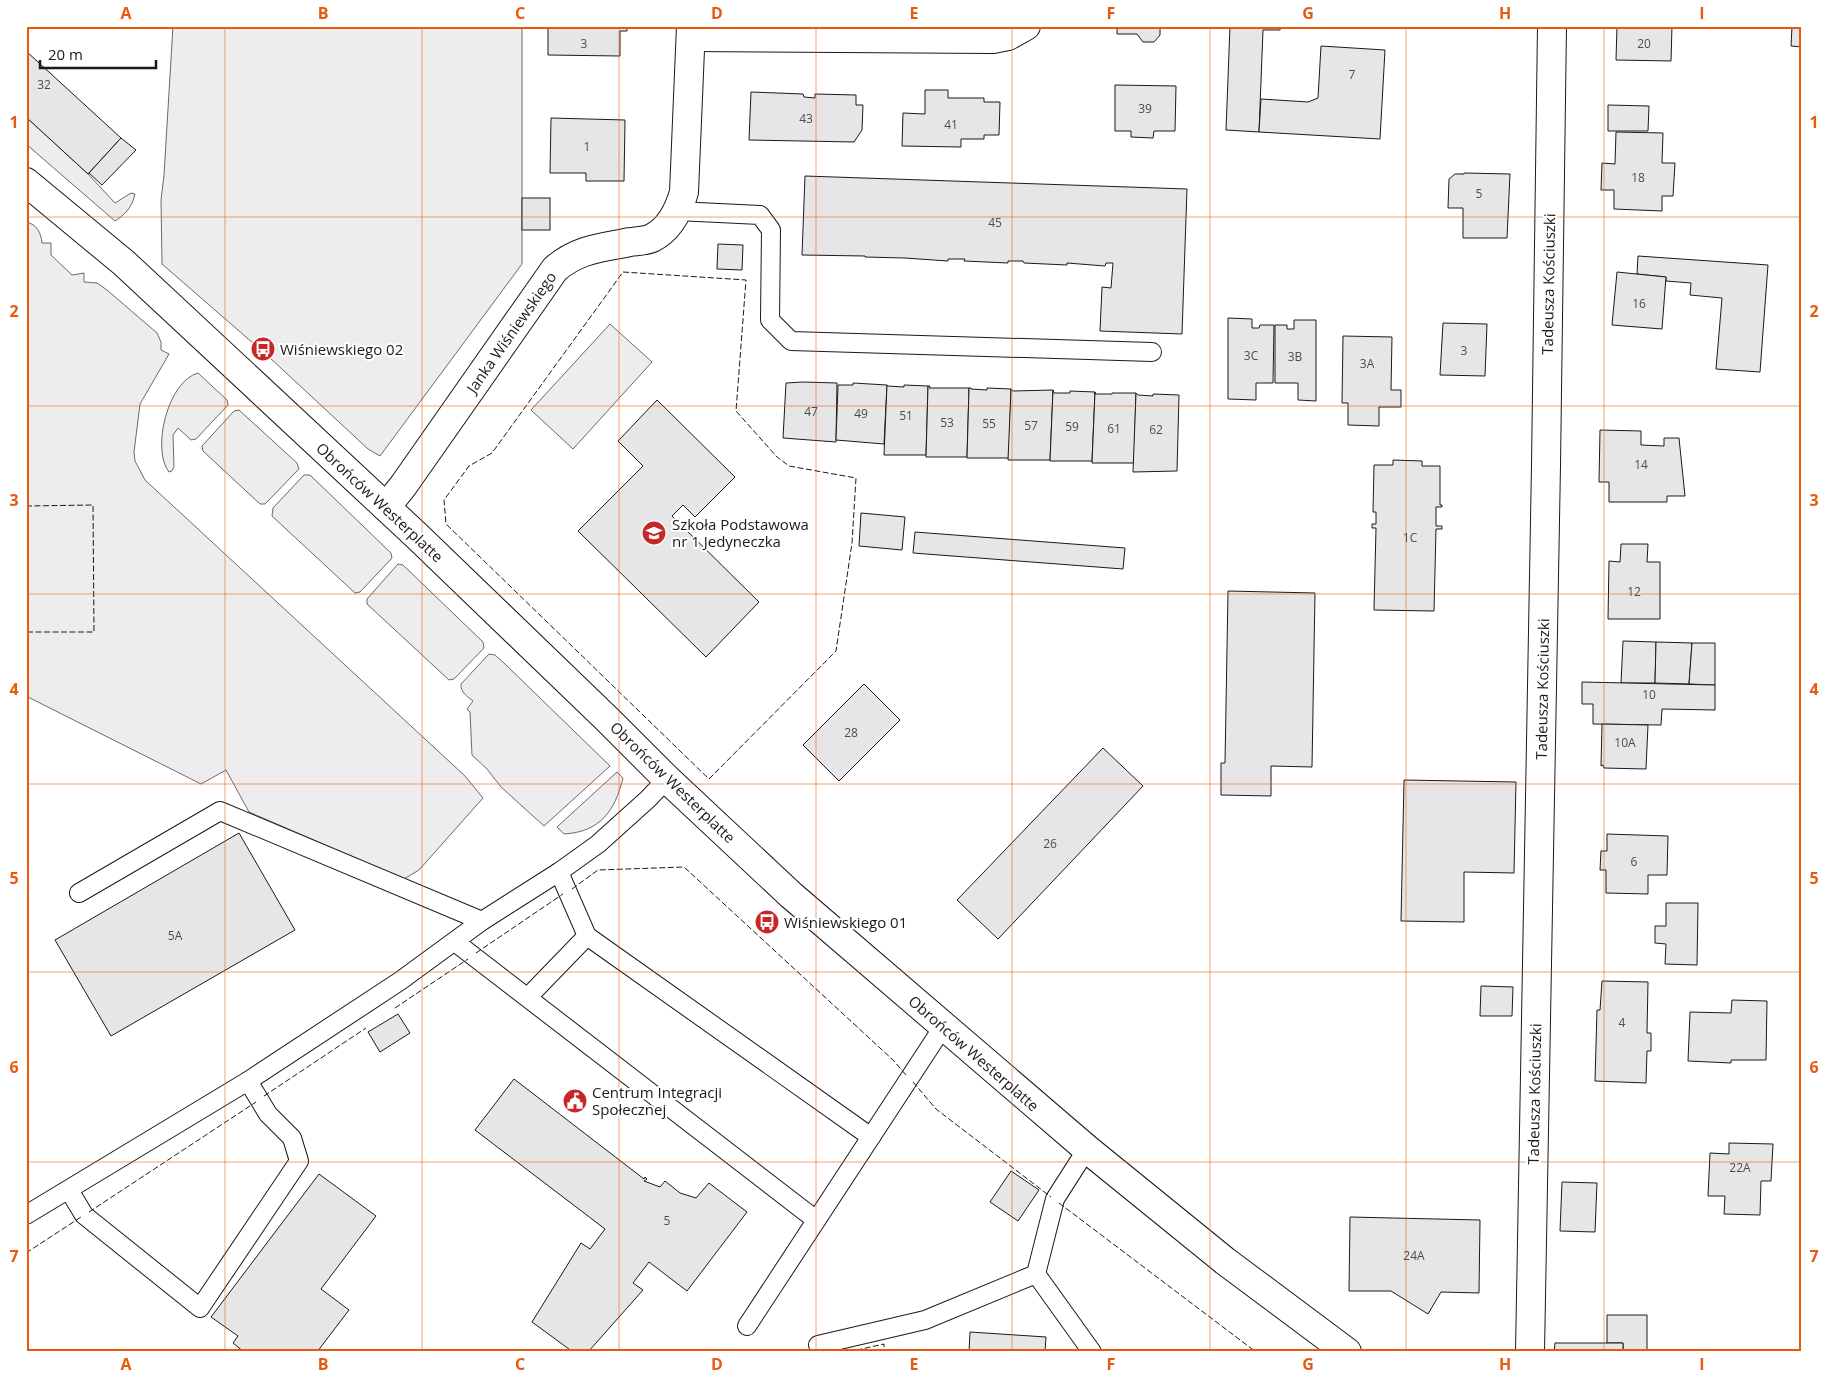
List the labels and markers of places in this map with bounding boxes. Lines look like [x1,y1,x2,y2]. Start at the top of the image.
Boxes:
bus stop icon: Wiśniewskiego 02 [250,336,276,362]
place label: Wiśniewskiego 02 [280,339,403,359]
place label: Szkoła Podstawowa nr 1 Jedyneczka [672,514,809,551]
school or university icon: Szkoła Podstawowa nr 1 Jedyneczka [641,520,667,546]
bus stop icon: Wiśniewskiego 01 [754,909,780,935]
place label: Wiśniewskiego 01 [784,912,907,932]
place label: Centrum Integracji Społecznej [592,1082,722,1119]
public building icon: Centrum Integracji Społecznej [562,1088,588,1114]

